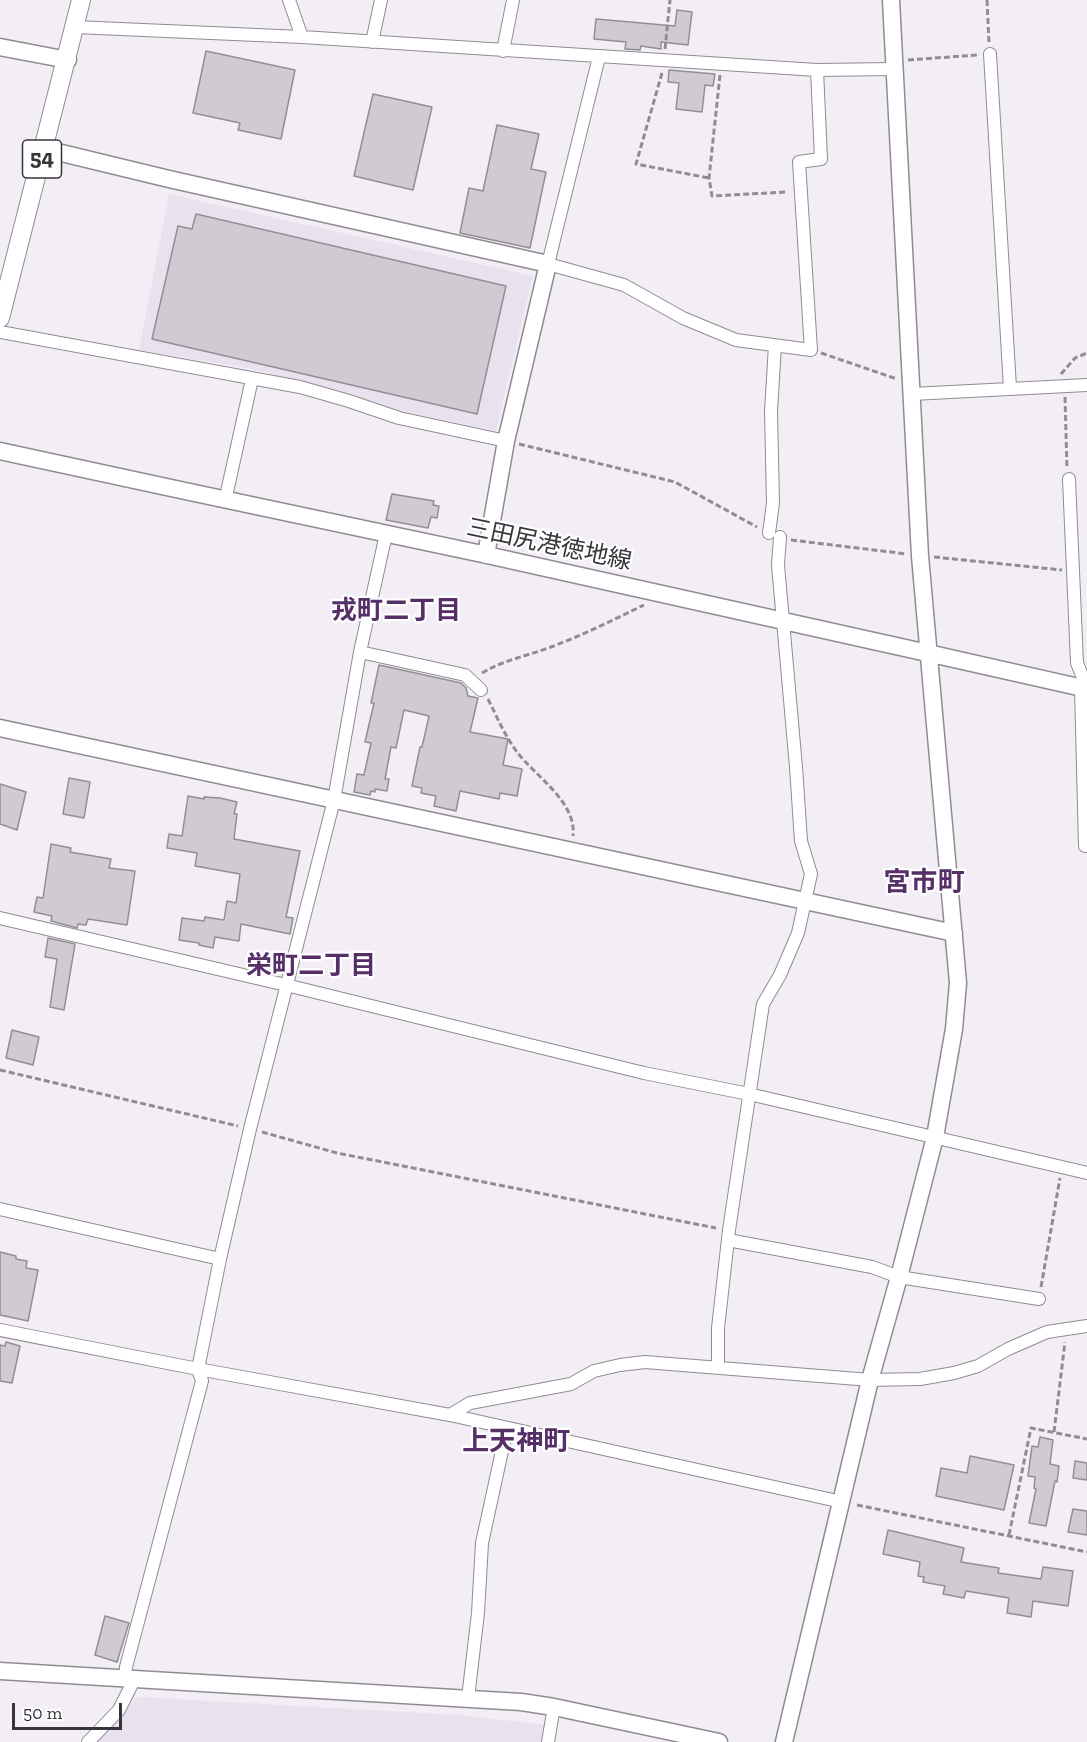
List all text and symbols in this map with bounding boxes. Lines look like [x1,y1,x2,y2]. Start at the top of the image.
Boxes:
road number: 54 [22,140,62,178]
street label: 三田尻港徳地線 [464,513,634,577]
district label: 戎町二丁目 [331,596,461,628]
district label: 宮市町 [884,867,964,899]
district label: 栄町二丁目 [246,951,376,983]
district label: 上天神町 [462,1426,570,1458]
scale bar [15,1691,124,1729]
text: 50 m [23,1702,62,1724]

